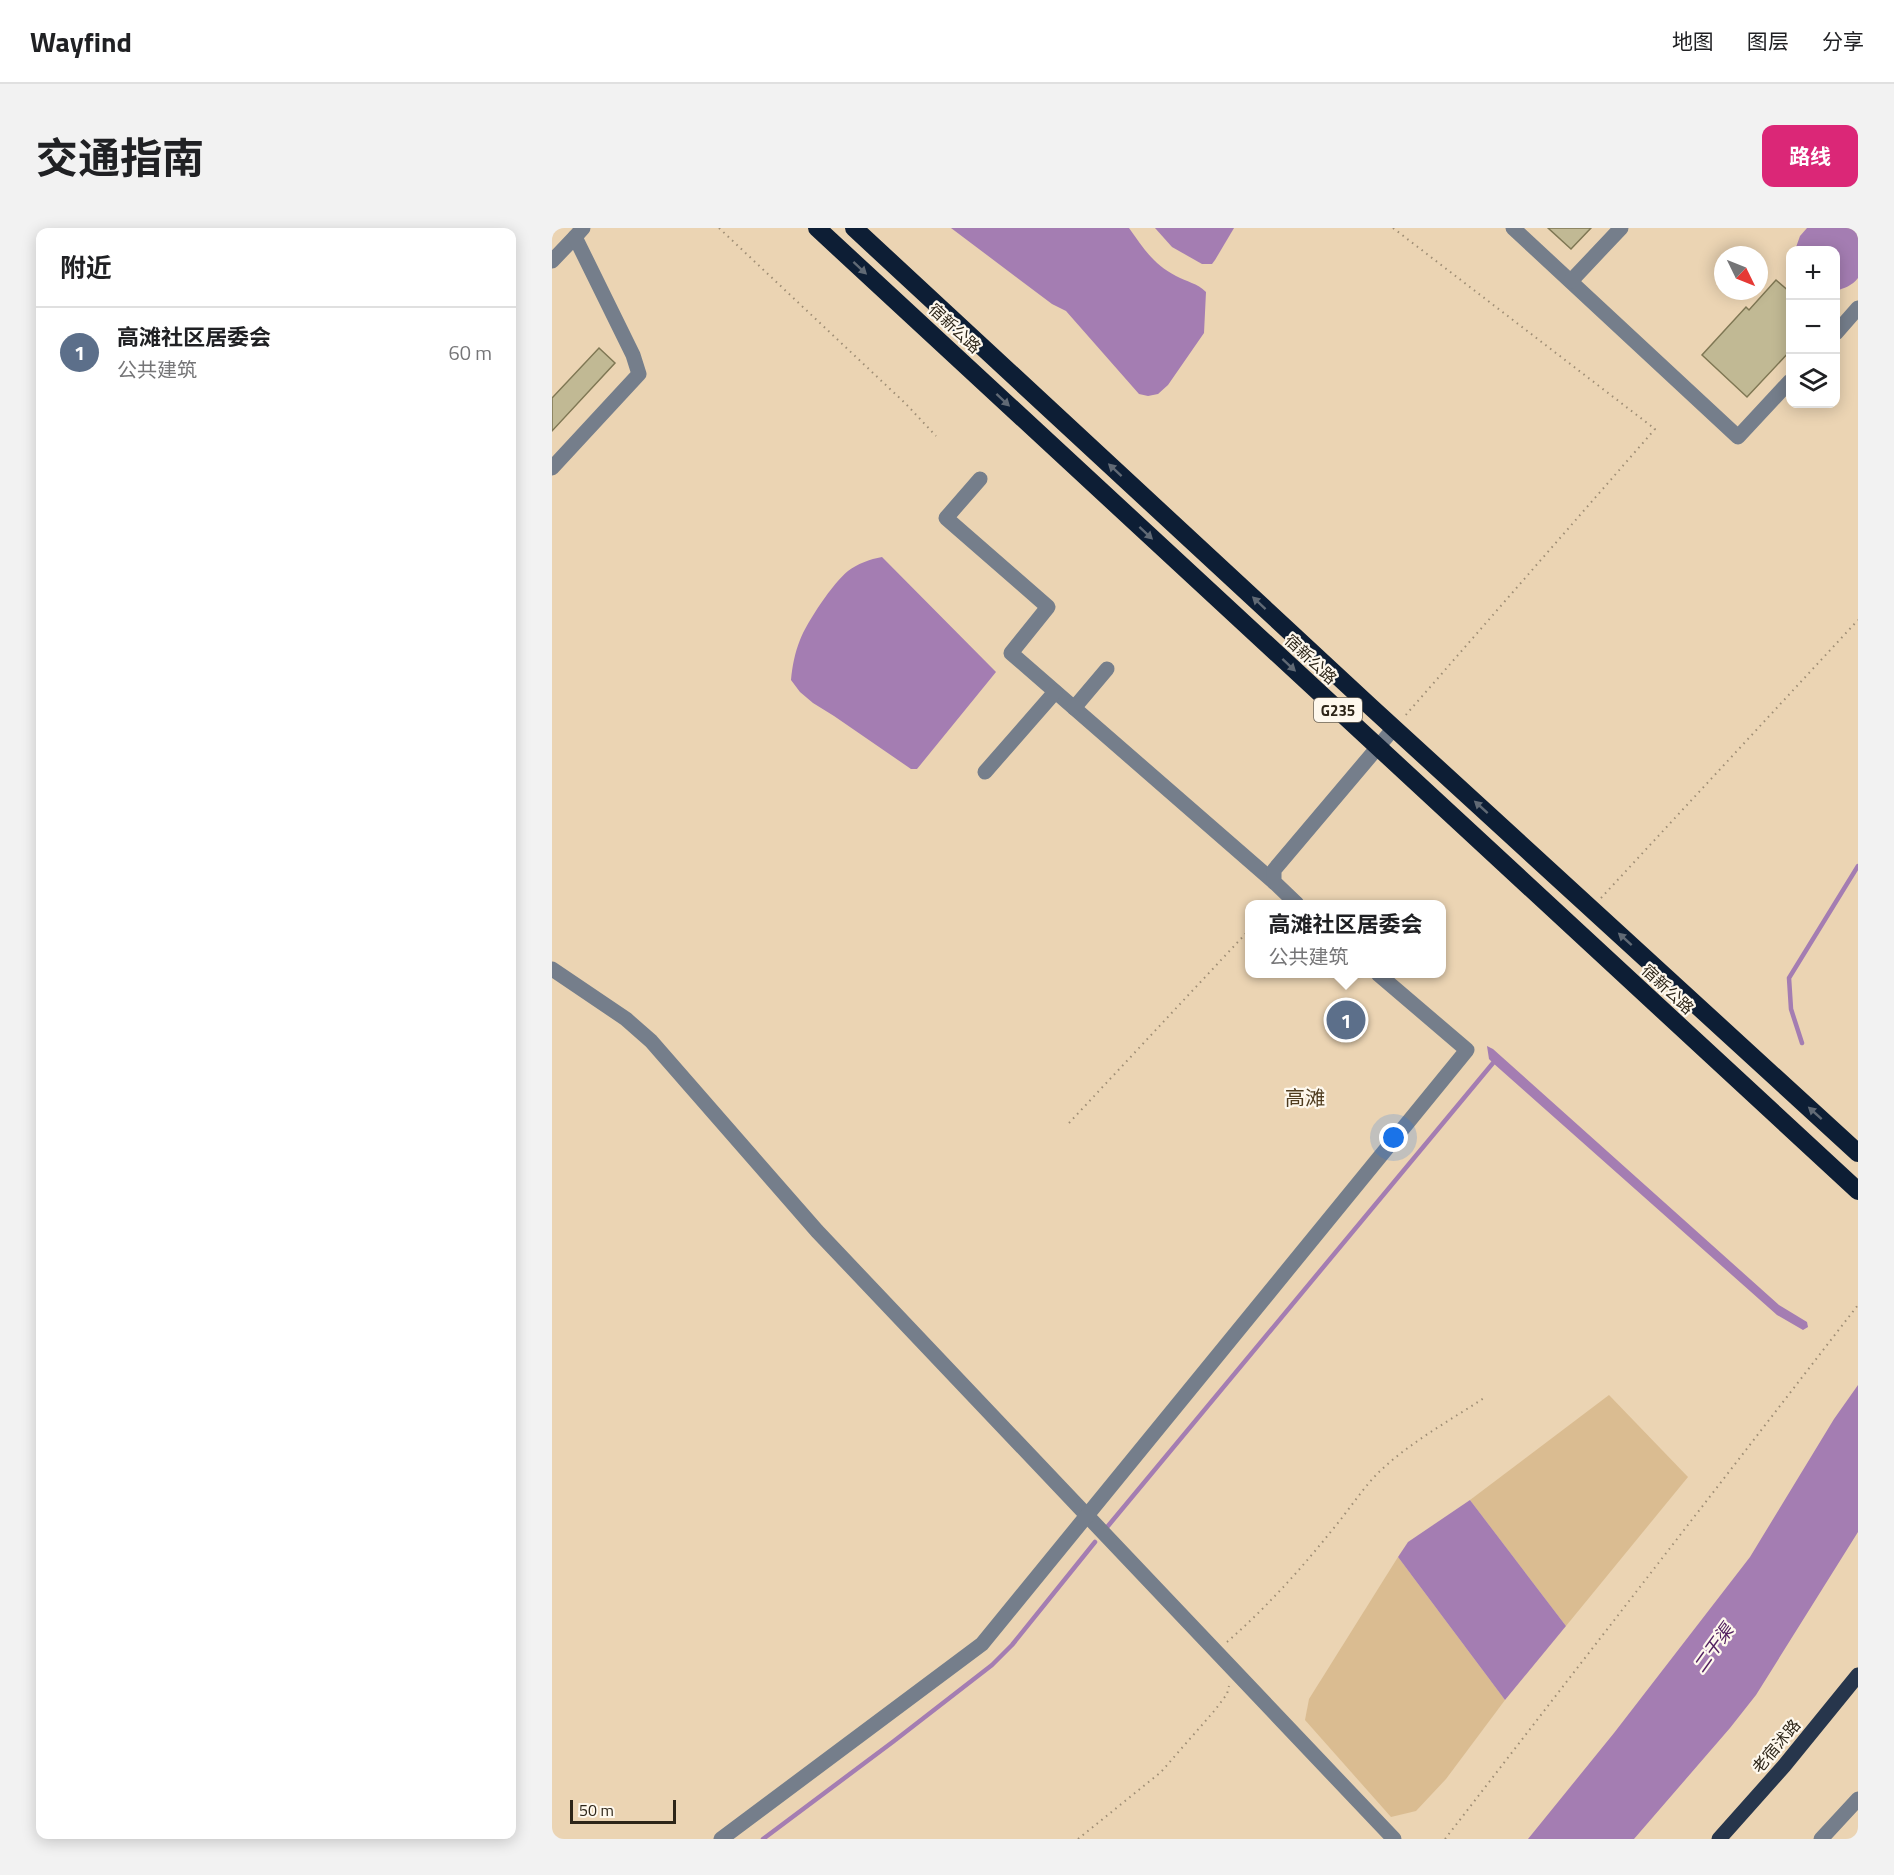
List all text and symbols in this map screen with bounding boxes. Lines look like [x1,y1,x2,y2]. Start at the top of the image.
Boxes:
text: Wayfind [30,20,132,63]
text: 地图 [1672,25,1714,57]
text: 图层 [1747,25,1789,57]
text: 分享 [1822,25,1864,57]
text: 交通指南 [36,125,204,189]
button: 路线 [1762,125,1858,187]
north arrow [1714,246,1768,300]
map controls [1786,246,1840,408]
button: + [1786,246,1840,300]
text: 附近 [60,248,112,287]
one-way arrow [853,260,867,274]
street label: 宿新公路 [923,297,987,359]
button: − [1786,300,1840,354]
text: 高滩社区居委会 [117,320,271,354]
text: 1 [74,337,85,368]
text: 60 m [448,337,492,368]
text: 公共建筑 [117,354,197,385]
button: layers [1786,354,1840,408]
one-way arrow [996,393,1011,407]
one-way arrow [1108,463,1123,477]
one-way arrow [1139,526,1154,540]
one-way arrow [1252,596,1266,610]
street label: 宿新公路 [1279,628,1343,690]
one-way arrow [1282,658,1297,672]
road number: G235 [1314,698,1362,722]
one-way arrow [1474,801,1489,814]
popup [1245,900,1446,978]
text: 高滩社区居委会 [1268,907,1423,941]
one-way arrow [1617,932,1632,946]
text: 公共建筑 [1268,941,1348,972]
street label: 宿新公路 [1636,958,1700,1020]
pin: 1 [1326,998,1366,1042]
district label: 高滩 [1285,1082,1325,1113]
one-way arrow [1808,1107,1823,1120]
your location [1379,1123,1408,1152]
water label: 二干渠 [1686,1616,1742,1678]
street label: 老宿沭路 [1746,1714,1806,1778]
scale bar [570,1797,676,1824]
text: 50 m [579,1798,614,1822]

